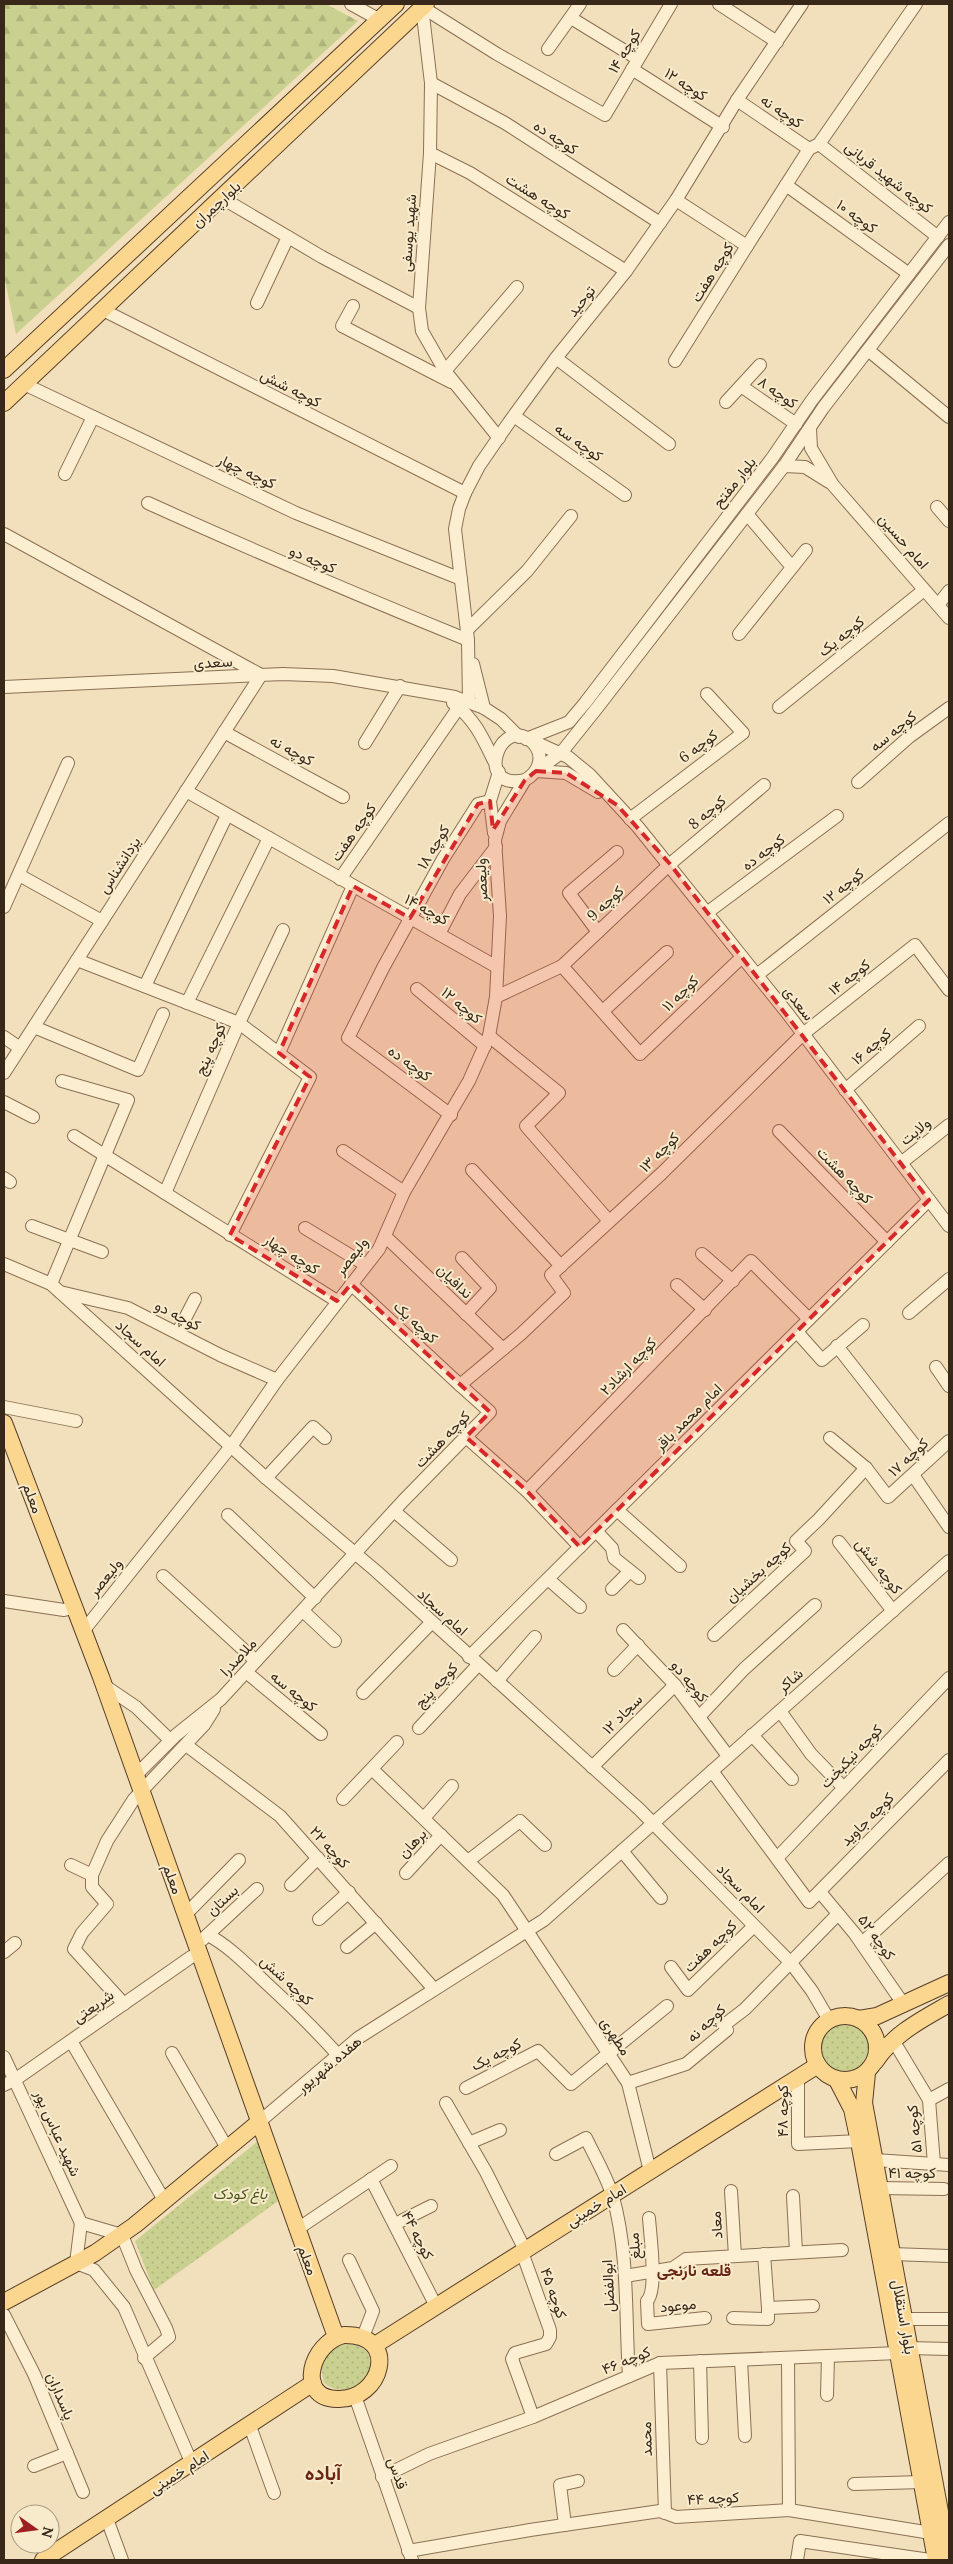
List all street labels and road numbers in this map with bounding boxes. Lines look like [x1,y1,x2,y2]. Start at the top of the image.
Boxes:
street label: کوچه ۱۴ [603,25,646,77]
street label: کوچه ۱۲ [660,63,711,106]
street label: کوچه نه [757,90,807,133]
street label: کوچه ده [530,116,582,159]
street label: کوچه شهید قربانی [841,137,937,218]
street label: کوچه هشت [502,169,574,224]
street label: بلوارچمران [187,176,245,232]
street label: شهید یوسفی [396,193,421,273]
street label: کوچه ۱۰ [832,195,881,238]
street label: کوچه هفت [686,238,739,306]
street label: توحید [563,281,600,320]
street label: کوچه شش [257,365,325,412]
street label: کوچه ۸ [754,372,802,413]
street label: کوچه سه [551,419,607,466]
street label: کوچه چهار [214,449,279,494]
street label: بلوار مفتح [708,453,761,513]
street label: امام حسین [874,509,933,573]
street label: کوچه دو [286,541,340,578]
street label: کوچه یک [814,611,869,661]
street label: سعدی [193,651,233,674]
street label: کوچه سه [866,706,921,756]
street label: کوچه 6 [675,725,722,768]
street label: کوچه نه [266,730,318,771]
street label: کوچه 8 [684,791,731,834]
street label: کوچه هفت [326,799,381,865]
street label: کوچه ۱۸ [412,821,455,873]
street label: کوچه ده [738,829,789,875]
street label: یزدانشناس [94,833,145,898]
street label: ولیعصر [470,858,492,903]
street label: کوچه ۱۲ [819,864,868,909]
street label: کوچه 9 [583,881,628,926]
street label: کوچه ۱۴ [401,889,453,930]
street label: کوچه ۱۴ [824,955,875,1000]
street label: کوچه ۱۱ [658,971,703,1016]
street label: سعدی [779,982,819,1025]
street label: کوچه ۱۲ [437,983,486,1028]
street label: کوچه پنج [190,1020,232,1079]
street label: کوچه ۱۶ [847,1023,896,1069]
street label: کوچه ده [384,1041,436,1086]
street label: ولایت [896,1113,934,1149]
street label: کوچه ۱۳ [635,1128,684,1177]
street label: کوچه هشت [812,1142,877,1208]
street label: کوچه چهار [259,1229,323,1279]
street label: ولیعصر [329,1233,372,1280]
street label: ندافیان [433,1260,477,1302]
street label: کوچه دو [151,1295,204,1336]
street label: کوچه یک [389,1297,442,1348]
street label: امام سجاد [111,1315,170,1371]
street label: کوچه ارشاد۲ [596,1333,661,1400]
street label: امام محمد باقر [649,1379,727,1456]
street label: کوچه هشت [410,1406,475,1472]
street label: کوچه ۱۷ [884,1433,933,1481]
street label: معلم [18,1480,47,1516]
street label: کوچه شش [851,1534,907,1599]
street label: کوچه بخشیان [721,1537,796,1607]
street label: ولیعصر [83,1554,126,1601]
street label: امام سجاد [413,1584,472,1640]
street label: ملاصدرا [216,1634,260,1680]
street label: کوچه دو [666,1656,713,1707]
street label: کوچه پنج [410,1658,463,1713]
street label: شاکر [772,1663,807,1697]
street label: کوچه سه [266,1666,321,1717]
street label: سجاد ۱۲ [598,1690,646,1738]
street label: کوچه نیکبخت [816,1720,887,1793]
street label: کوچه جاوید [836,1788,899,1851]
street label: کوچه ۲۲ [305,1822,354,1873]
street label: برهان [394,1824,430,1862]
street label: امام سجاد [712,1859,769,1917]
street label: معلم [158,1861,187,1897]
street label: بستان [202,1880,242,1920]
street label: کوچه ۵۲ [853,1910,900,1964]
street label: کوچه هفت [679,1916,742,1977]
street label: کوچه شش [256,1951,318,2010]
street label: شریعتی [69,1985,118,2028]
street label: کوچه نه [682,2000,730,2047]
street label: مطهری [596,2013,635,2059]
street label: هفده شهریور [292,2031,365,2097]
street label: کوچه یک [468,2033,525,2076]
street label: کوچه ۴۸ [773,2084,793,2137]
street label: شهید عباس پور [29,2086,86,2180]
street label: کوچه ۵۱ [902,2104,927,2154]
street label: کوچه ۴۱ [888,2163,936,2183]
street label: امام خمینی [562,2179,630,2232]
street label: کوچه ۴۴ [397,2207,438,2263]
street label: معاد [706,2211,726,2239]
street label: مبلغ [624,2232,646,2260]
street label: معلم [293,2242,322,2278]
street label: ابوالفضل [597,2259,619,2313]
street label: کوچه ۴۵ [536,2265,572,2322]
street label: بلوار استقلال [888,2278,920,2356]
street label: موعود [659,2294,697,2316]
street label: کوچه ۴۶ [599,2342,654,2379]
street label: پاسداران [42,2369,79,2423]
street label: محمد [636,2421,656,2457]
street label: امام خمینی [146,2446,213,2499]
street label: قدس [383,2455,412,2492]
street label: کوچه ۴۴ [686,2487,740,2510]

